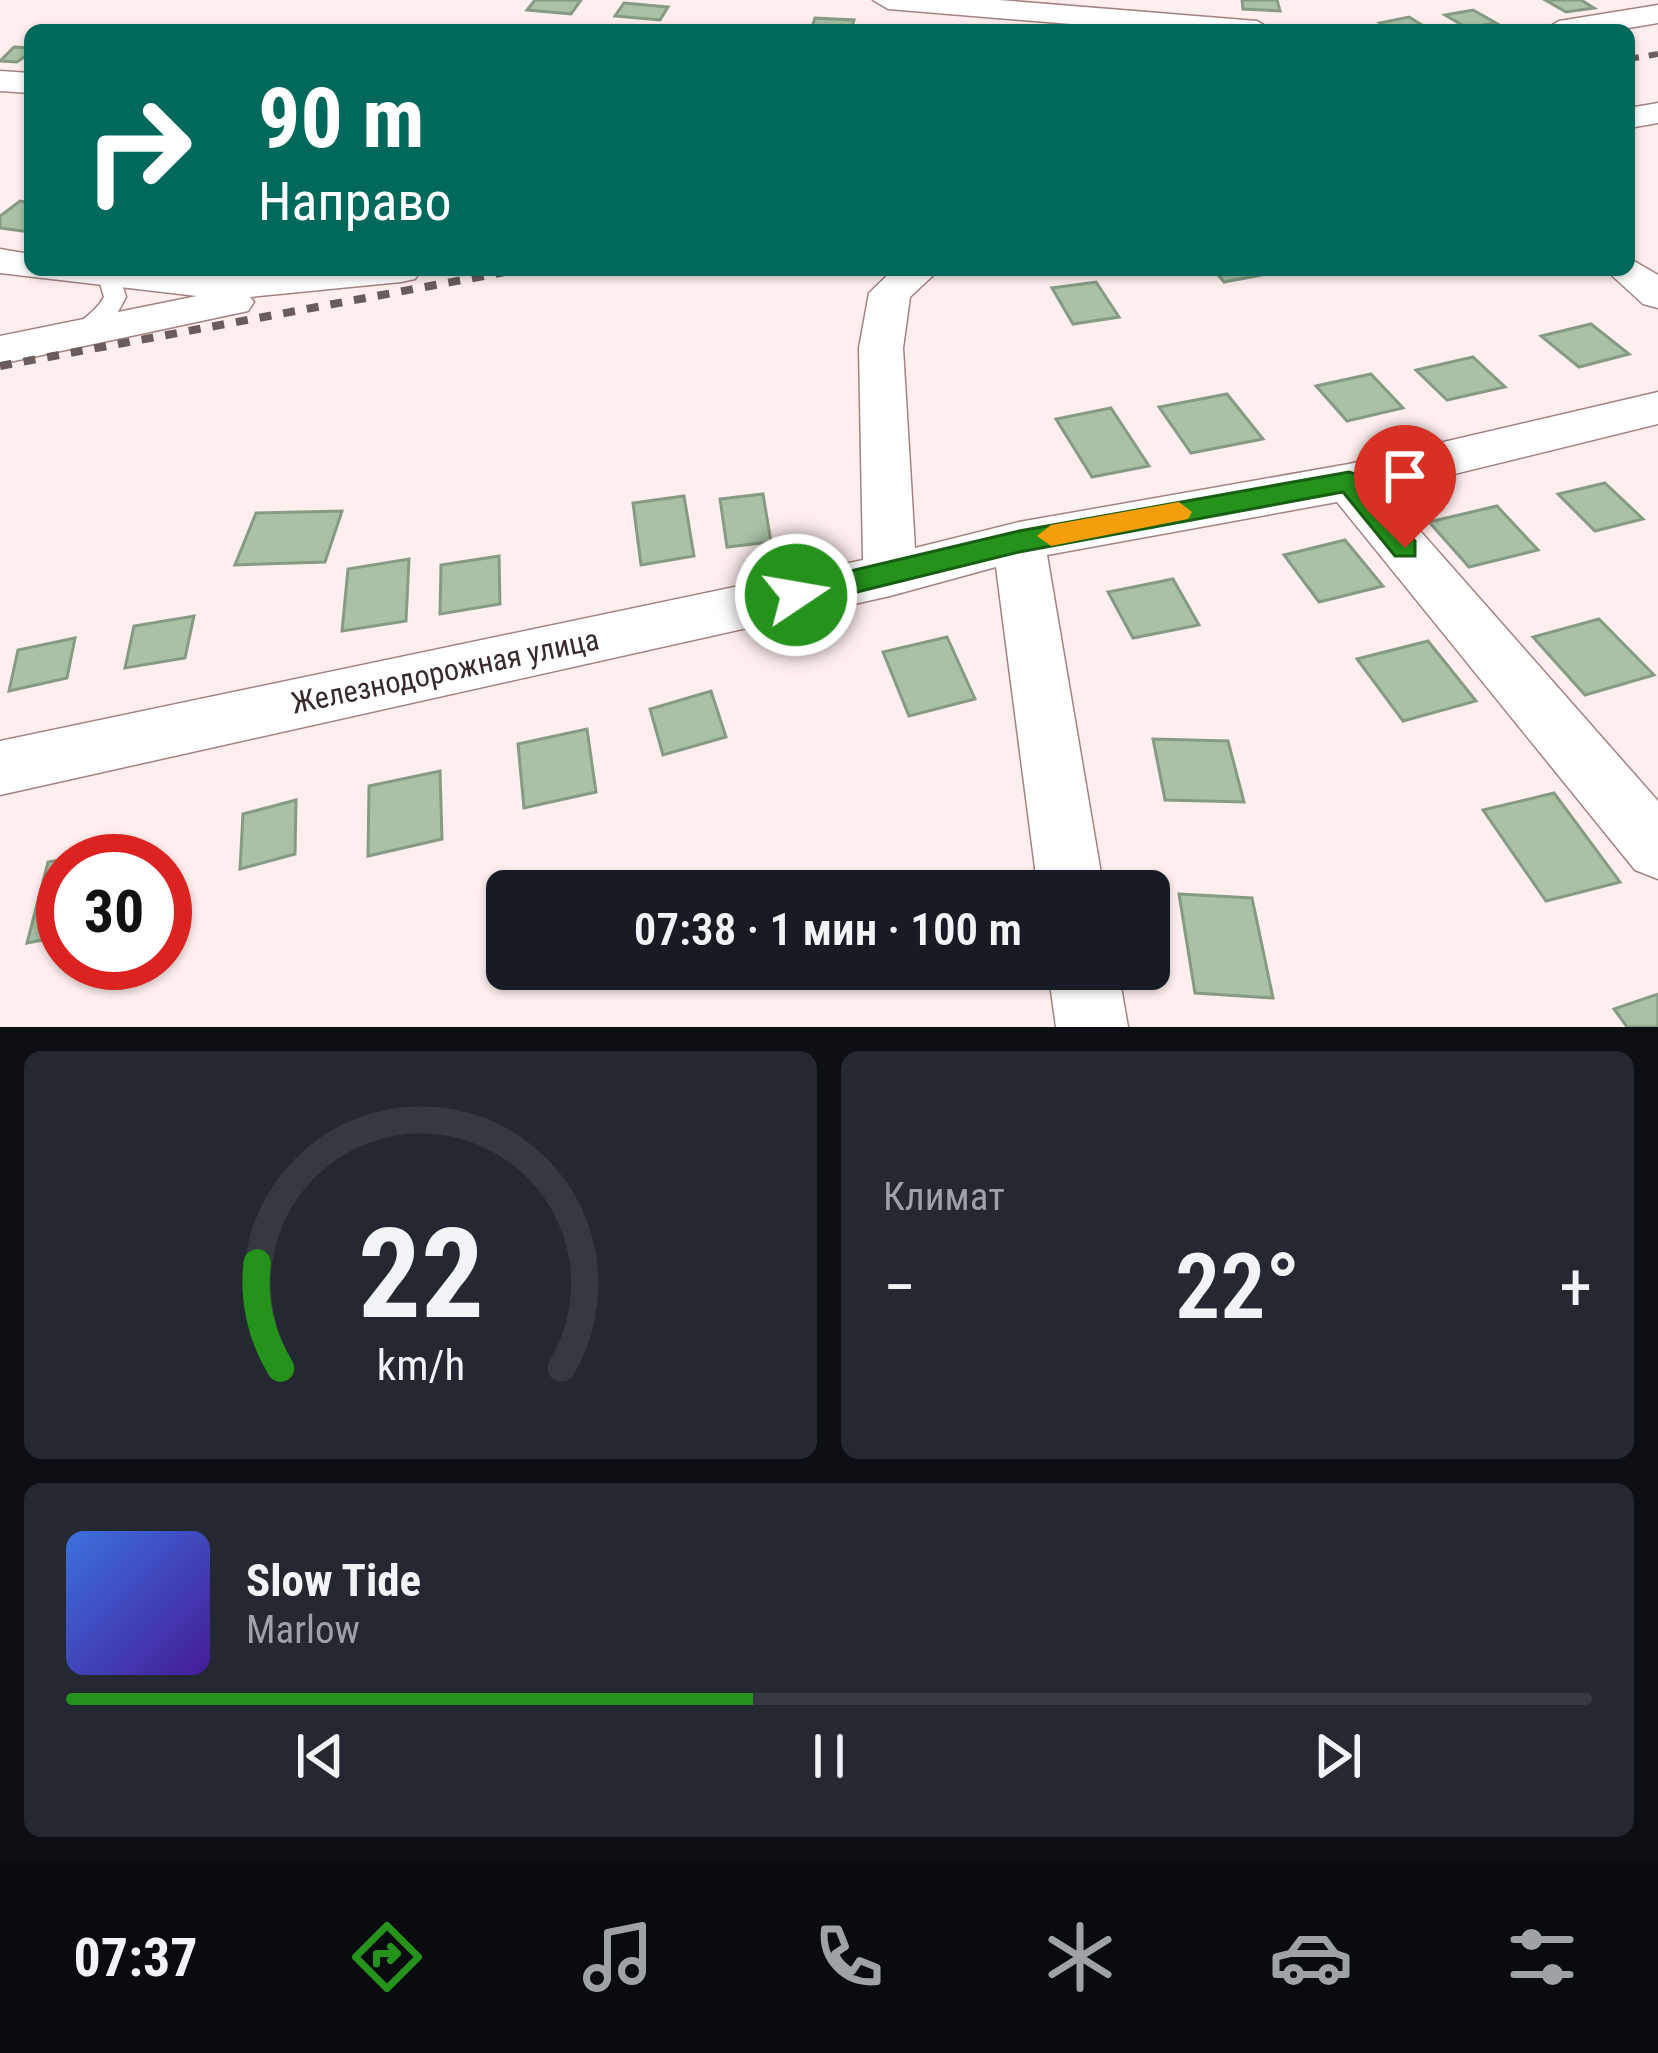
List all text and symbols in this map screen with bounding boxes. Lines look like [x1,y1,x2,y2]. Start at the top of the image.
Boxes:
text: 90 m [258,69,425,168]
icon: right [60,72,216,228]
text: Направо [258,170,452,233]
pin [1354,425,1456,548]
icon: arrive [1372,443,1438,509]
position arrow [733,532,859,658]
street label: Железнодорожная улица [288,621,602,721]
speed limit sign: 30 [36,834,192,990]
text: 07:38 · 1 мин · 100 m [634,903,1022,956]
text: Климат [883,1174,1005,1220]
text: 22 [357,1201,484,1347]
text: 22° [1175,1235,1300,1340]
text: − [883,1249,916,1326]
text: + [1559,1249,1592,1326]
text: km/h [376,1340,465,1390]
text: Slow Tide [246,1554,421,1607]
text: Marlow [246,1607,360,1653]
icon: previous [287,1723,353,1789]
icon: pause [796,1723,862,1789]
icon: next [1305,1723,1371,1789]
icon: directions [345,1915,429,1999]
icon: music [576,1915,660,1999]
icon: phone [807,1915,891,1999]
icon: climate [1038,1915,1122,1999]
icon: car [1269,1915,1353,1999]
icon: filters [1500,1915,1584,1999]
text: 07:37 [74,1926,198,1989]

